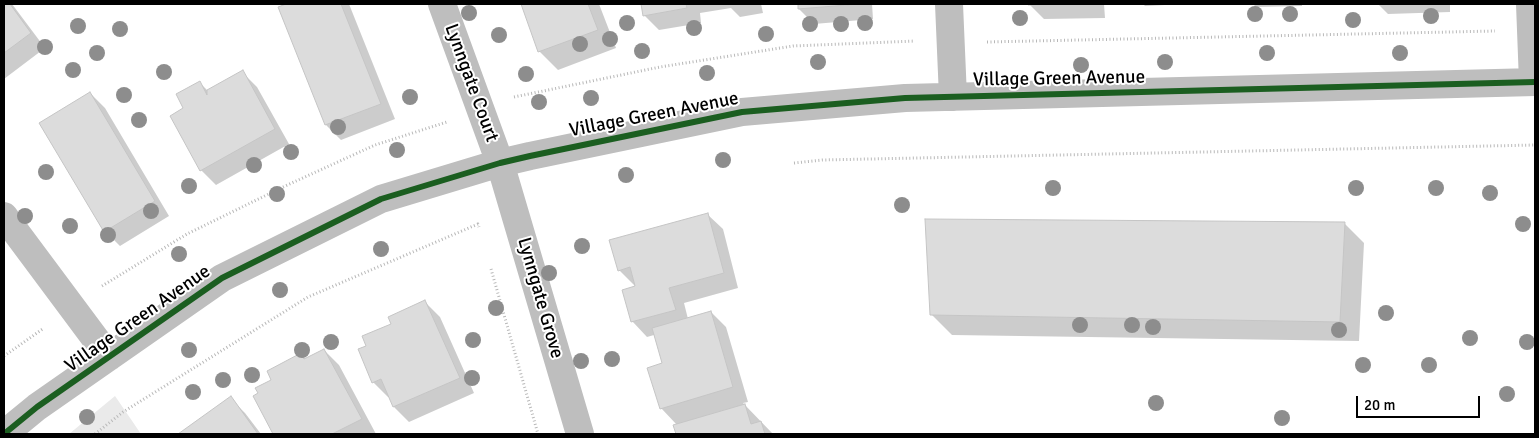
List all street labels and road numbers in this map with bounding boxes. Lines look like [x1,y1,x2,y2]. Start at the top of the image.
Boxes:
street label: Lynngate Court [439,21,503,145]
street label: Village Green Avenue [973,66,1145,92]
street label: Village Green Avenue [567,87,741,143]
street label: Lynngate Grove [512,235,568,361]
street label: Village Green Avenue [61,260,215,378]

